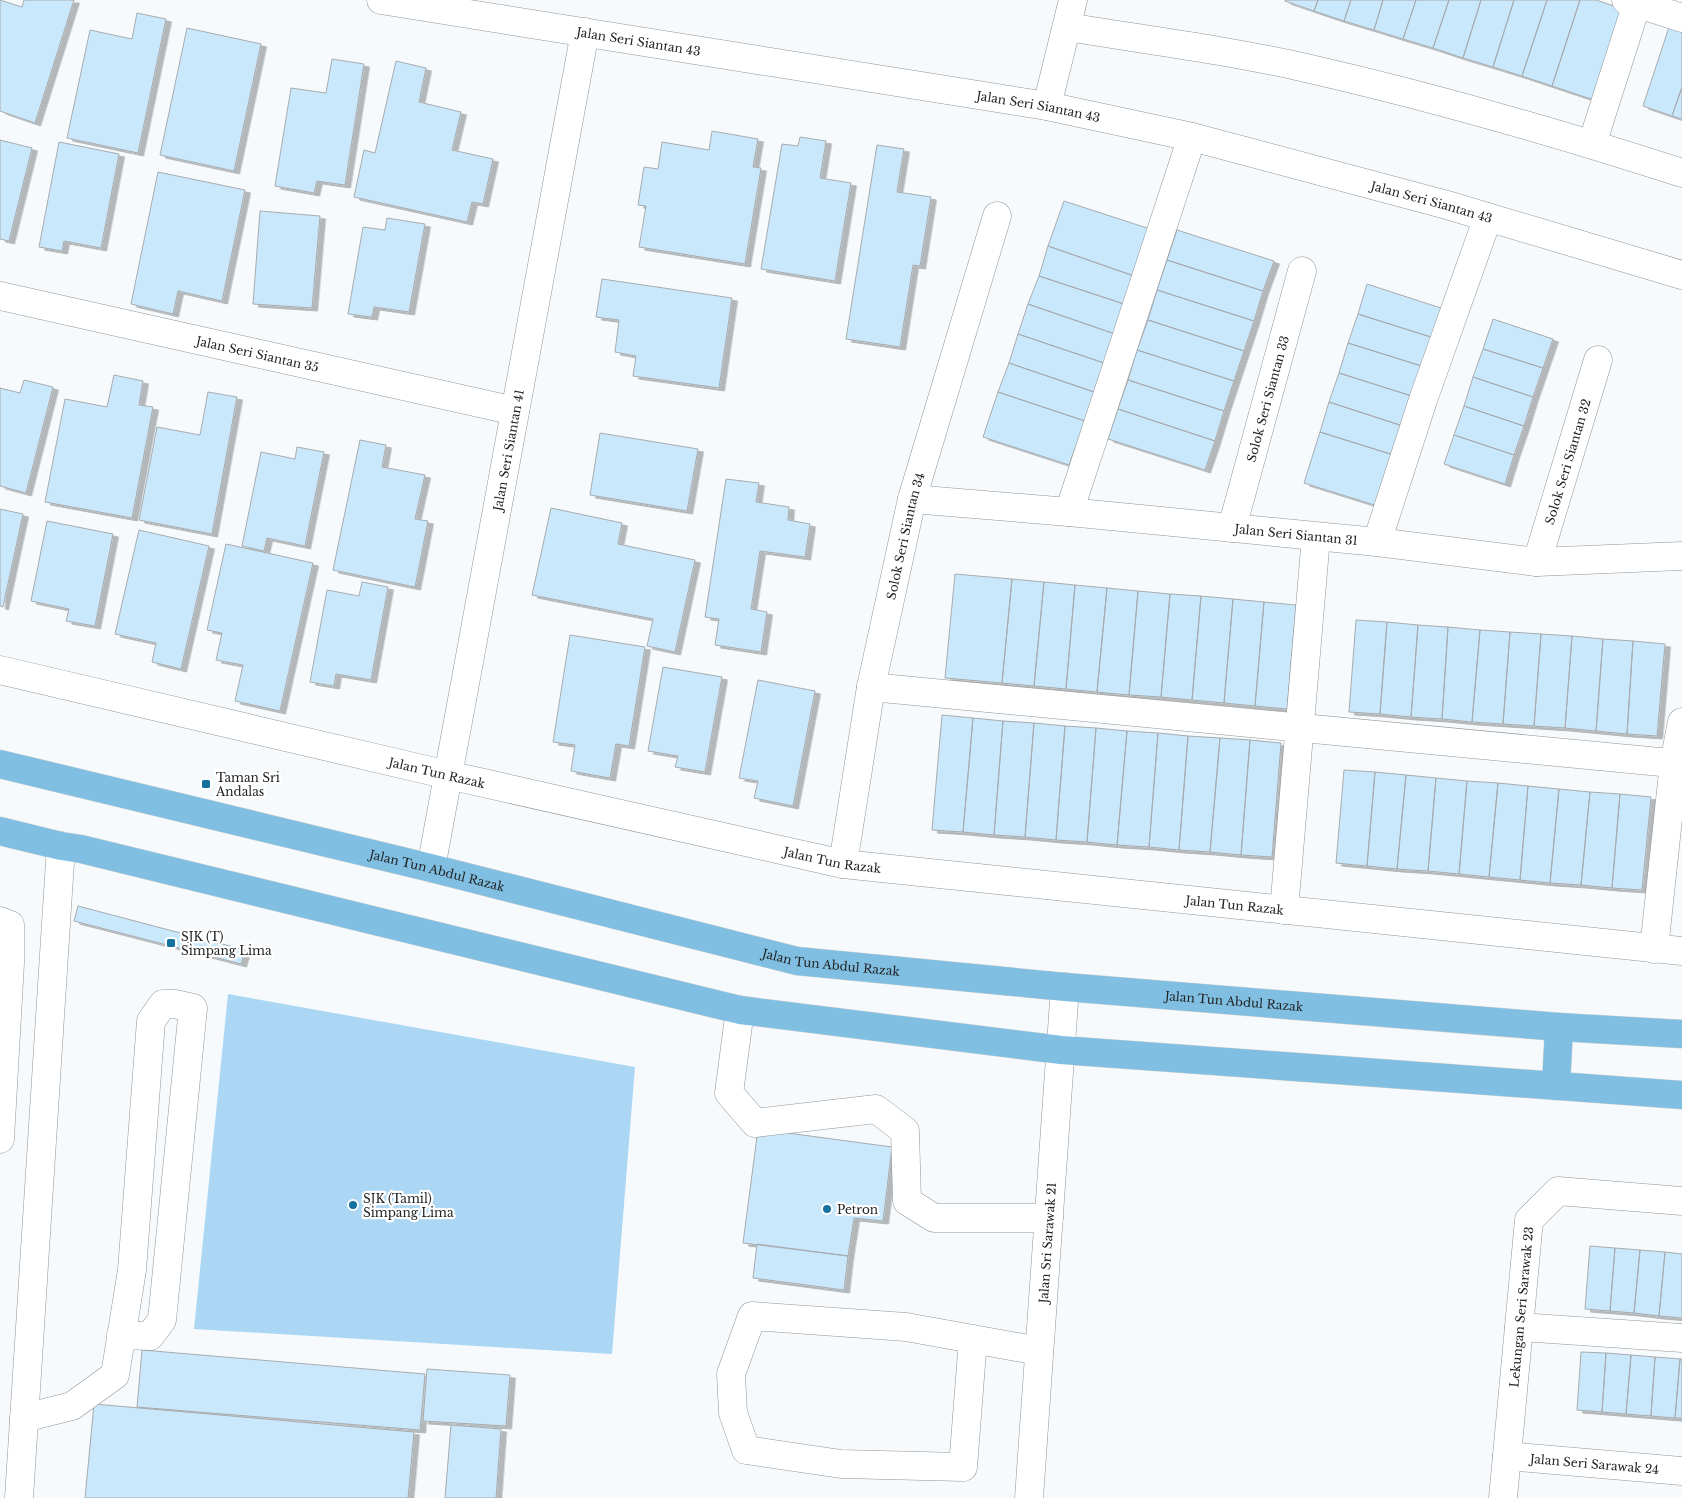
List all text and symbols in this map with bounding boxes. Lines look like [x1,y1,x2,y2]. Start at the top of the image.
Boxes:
street label: Jalan Seri Siantan 43 [574,23,702,58]
street label: Jalan Seri Siantan 43 [974,87,1102,125]
street label: Jalan Seri Siantan 43 [1368,177,1494,226]
street label: Jalan Seri Siantan 35 [193,332,321,375]
street label: Solok Seri Siantan 33 [1243,334,1292,464]
street label: Jalan Seri Siantan 41 [489,388,527,514]
street label: Solok Seri Siantan 32 [1541,397,1593,526]
street label: Solok Seri Siantan 34 [883,471,927,601]
street label: Jalan Seri Siantan 31 [1232,520,1359,548]
street label: Jalan Tun Razak [386,753,487,791]
place label: Taman Sri Andalas [215,770,280,799]
marker: Taman Sri Andalas [200,778,212,790]
street label: Jalan Tun Razak [781,843,882,875]
street label: Jalan Tun Abdul Razak [366,846,507,894]
street label: Jalan Tun Razak [1183,892,1285,917]
place label: SJK (T) Simpang Lima [181,929,272,958]
marker: SJK (T) Simpang Lima [165,937,177,949]
street label: Jalan Tun Abdul Razak [759,945,901,979]
street label: Jalan Tun Abdul Razak [1162,987,1305,1014]
street label: Jalan Sri Sarawak 21 [1035,1182,1059,1306]
place label: SJK (Tamil) Simpang Lima [363,1191,454,1220]
marker: SJK (Tamil) Simpang Lima [347,1199,359,1211]
place label: Petron [837,1202,878,1217]
marker: Petron [821,1203,833,1215]
street label: Lekungan Seri Sarawak 23 [1506,1226,1536,1388]
street label: Jalan Seri Sarawak 24 [1527,1450,1660,1477]

